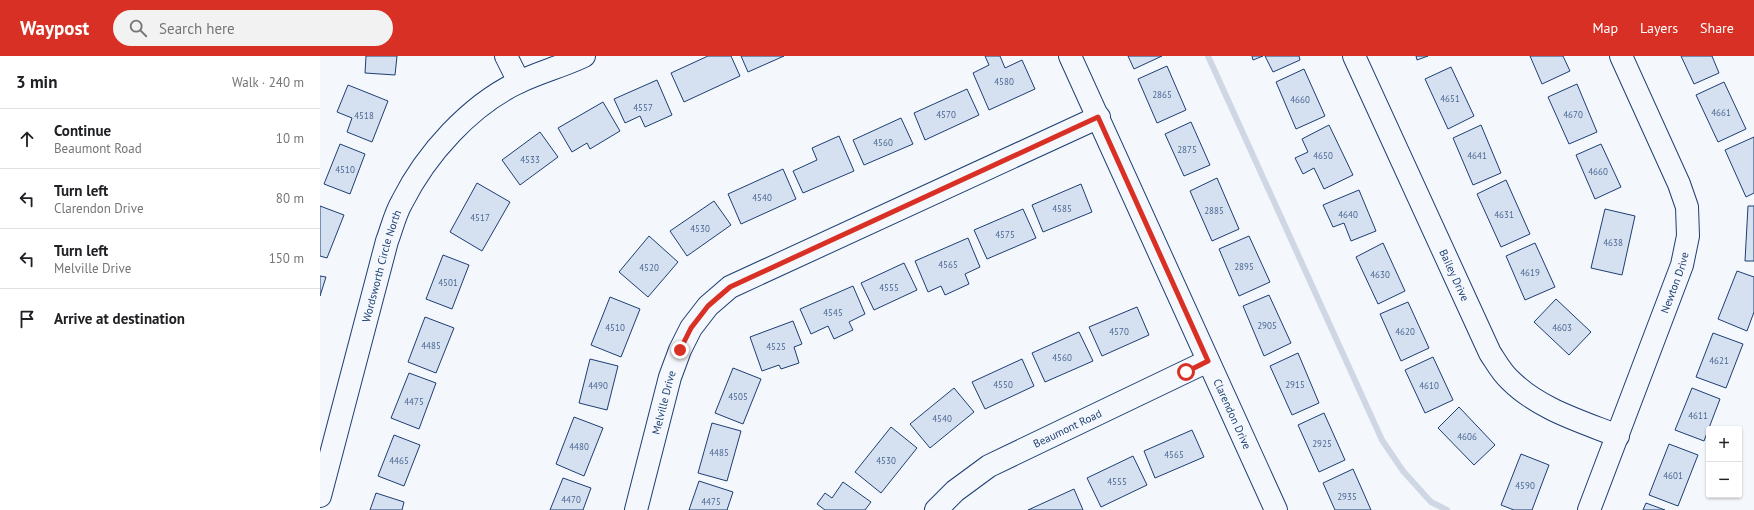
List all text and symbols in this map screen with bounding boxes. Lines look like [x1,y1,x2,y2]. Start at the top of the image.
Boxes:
search box [113,10,393,46]
text: Waypost [20,16,89,40]
icon: search [127,17,149,39]
text: Search here [159,19,235,38]
text: Map [1592,19,1618,37]
text: Layers [1640,19,1678,37]
text: Share [1700,19,1734,37]
text: 3 min [16,71,57,93]
text: Walk · 240 m [232,74,304,91]
house number: 4580 [994,76,1014,87]
house number: 2865 [1152,89,1172,100]
house number: 4651 [1440,93,1460,104]
house number: 4660 [1290,94,1310,105]
house number: 4557 [633,102,653,113]
house number: 4661 [1711,107,1731,118]
house number: 4570 [936,109,956,120]
house number: 4670 [1563,109,1583,120]
house number: 4518 [354,110,374,121]
text: Continue [54,121,111,140]
icon: ahead [16,128,38,150]
text: 10 m [276,130,304,147]
house number: 4560 [873,137,893,148]
text: Beaumont Road [54,140,142,157]
house number: 2875 [1177,144,1197,155]
house number: 4650 [1313,150,1333,161]
house number: 4641 [1467,150,1487,161]
house number: 4533 [520,154,540,165]
house number: 4510 [335,164,355,175]
house number: 4660 [1588,166,1608,177]
text: Turn left [54,181,108,200]
icon: left [16,188,38,210]
text: 80 m [276,190,304,207]
house number: 4540 [752,192,772,203]
text: Clarendon Drive [54,200,143,217]
house number: 4585 [1052,203,1072,214]
house number: 2885 [1204,205,1224,216]
street label: Wordsworth Circle North [359,208,404,324]
house number: 4640 [1338,209,1358,220]
house number: 4631 [1494,209,1514,220]
house number: 4517 [470,212,490,223]
house number: 4530 [690,223,710,234]
house number: 4575 [995,229,1015,240]
house number: 4638 [1603,237,1623,248]
text: Turn left [54,241,108,260]
street label: Bailey Drive [1436,247,1472,304]
icon: left [16,248,38,270]
text: 150 m [269,250,304,267]
street label: Newton Drive [1657,250,1692,315]
house number: 4565 [938,259,958,270]
text: Melville Drive [54,260,131,277]
house number: 2895 [1234,261,1254,272]
house number: 4520 [639,262,659,273]
house number: 4619 [1520,267,1540,278]
house number: 4630 [1370,269,1390,280]
house number: 4501 [438,277,458,288]
house number: 4555 [879,282,899,293]
house number: 4545 [823,307,843,318]
icon: arrive [16,308,38,330]
text: Arrive at destination [54,309,185,328]
house number: 2905 [1257,320,1277,331]
house number: 4510 [605,322,625,333]
house number: 4603 [1552,322,1572,333]
house number: 4570 [1109,326,1129,337]
house number: 4620 [1395,326,1415,337]
house number: 4485 [421,340,441,351]
route end [671,341,689,359]
house number: 4525 [766,341,786,352]
house number: 4560 [1052,352,1072,363]
house number: 4621 [1709,355,1729,366]
route start [1177,363,1195,381]
street label: Melville Drive [649,368,679,436]
street label: Clarendon Drive [1210,376,1255,452]
house number: 4550 [993,379,1013,390]
house number: 2915 [1285,379,1305,390]
house number: 4490 [588,380,608,391]
house number: 4610 [1419,380,1439,391]
house number: 4505 [728,391,748,402]
house number: 4475 [404,396,424,407]
street label: Beaumont Road [1031,406,1104,451]
house number: 4611 [1688,410,1708,421]
house number: 4540 [932,413,952,424]
map controls [1706,426,1742,498]
button: + [1706,426,1742,462]
house number: 4606 [1457,431,1477,442]
house number: 2925 [1312,438,1332,449]
house number: 4480 [569,441,589,452]
house number: 4485 [709,447,729,458]
house number: 4565 [1164,449,1184,460]
house number: 4465 [389,455,409,466]
house number: 4530 [876,455,896,466]
button: − [1706,462,1742,498]
house number: 4601 [1663,470,1683,481]
house number: 4555 [1107,476,1127,487]
house number: 4590 [1515,480,1535,491]
house number: 2935 [1337,491,1357,502]
house number: 4470 [561,494,581,505]
house number: 4475 [701,496,721,507]

